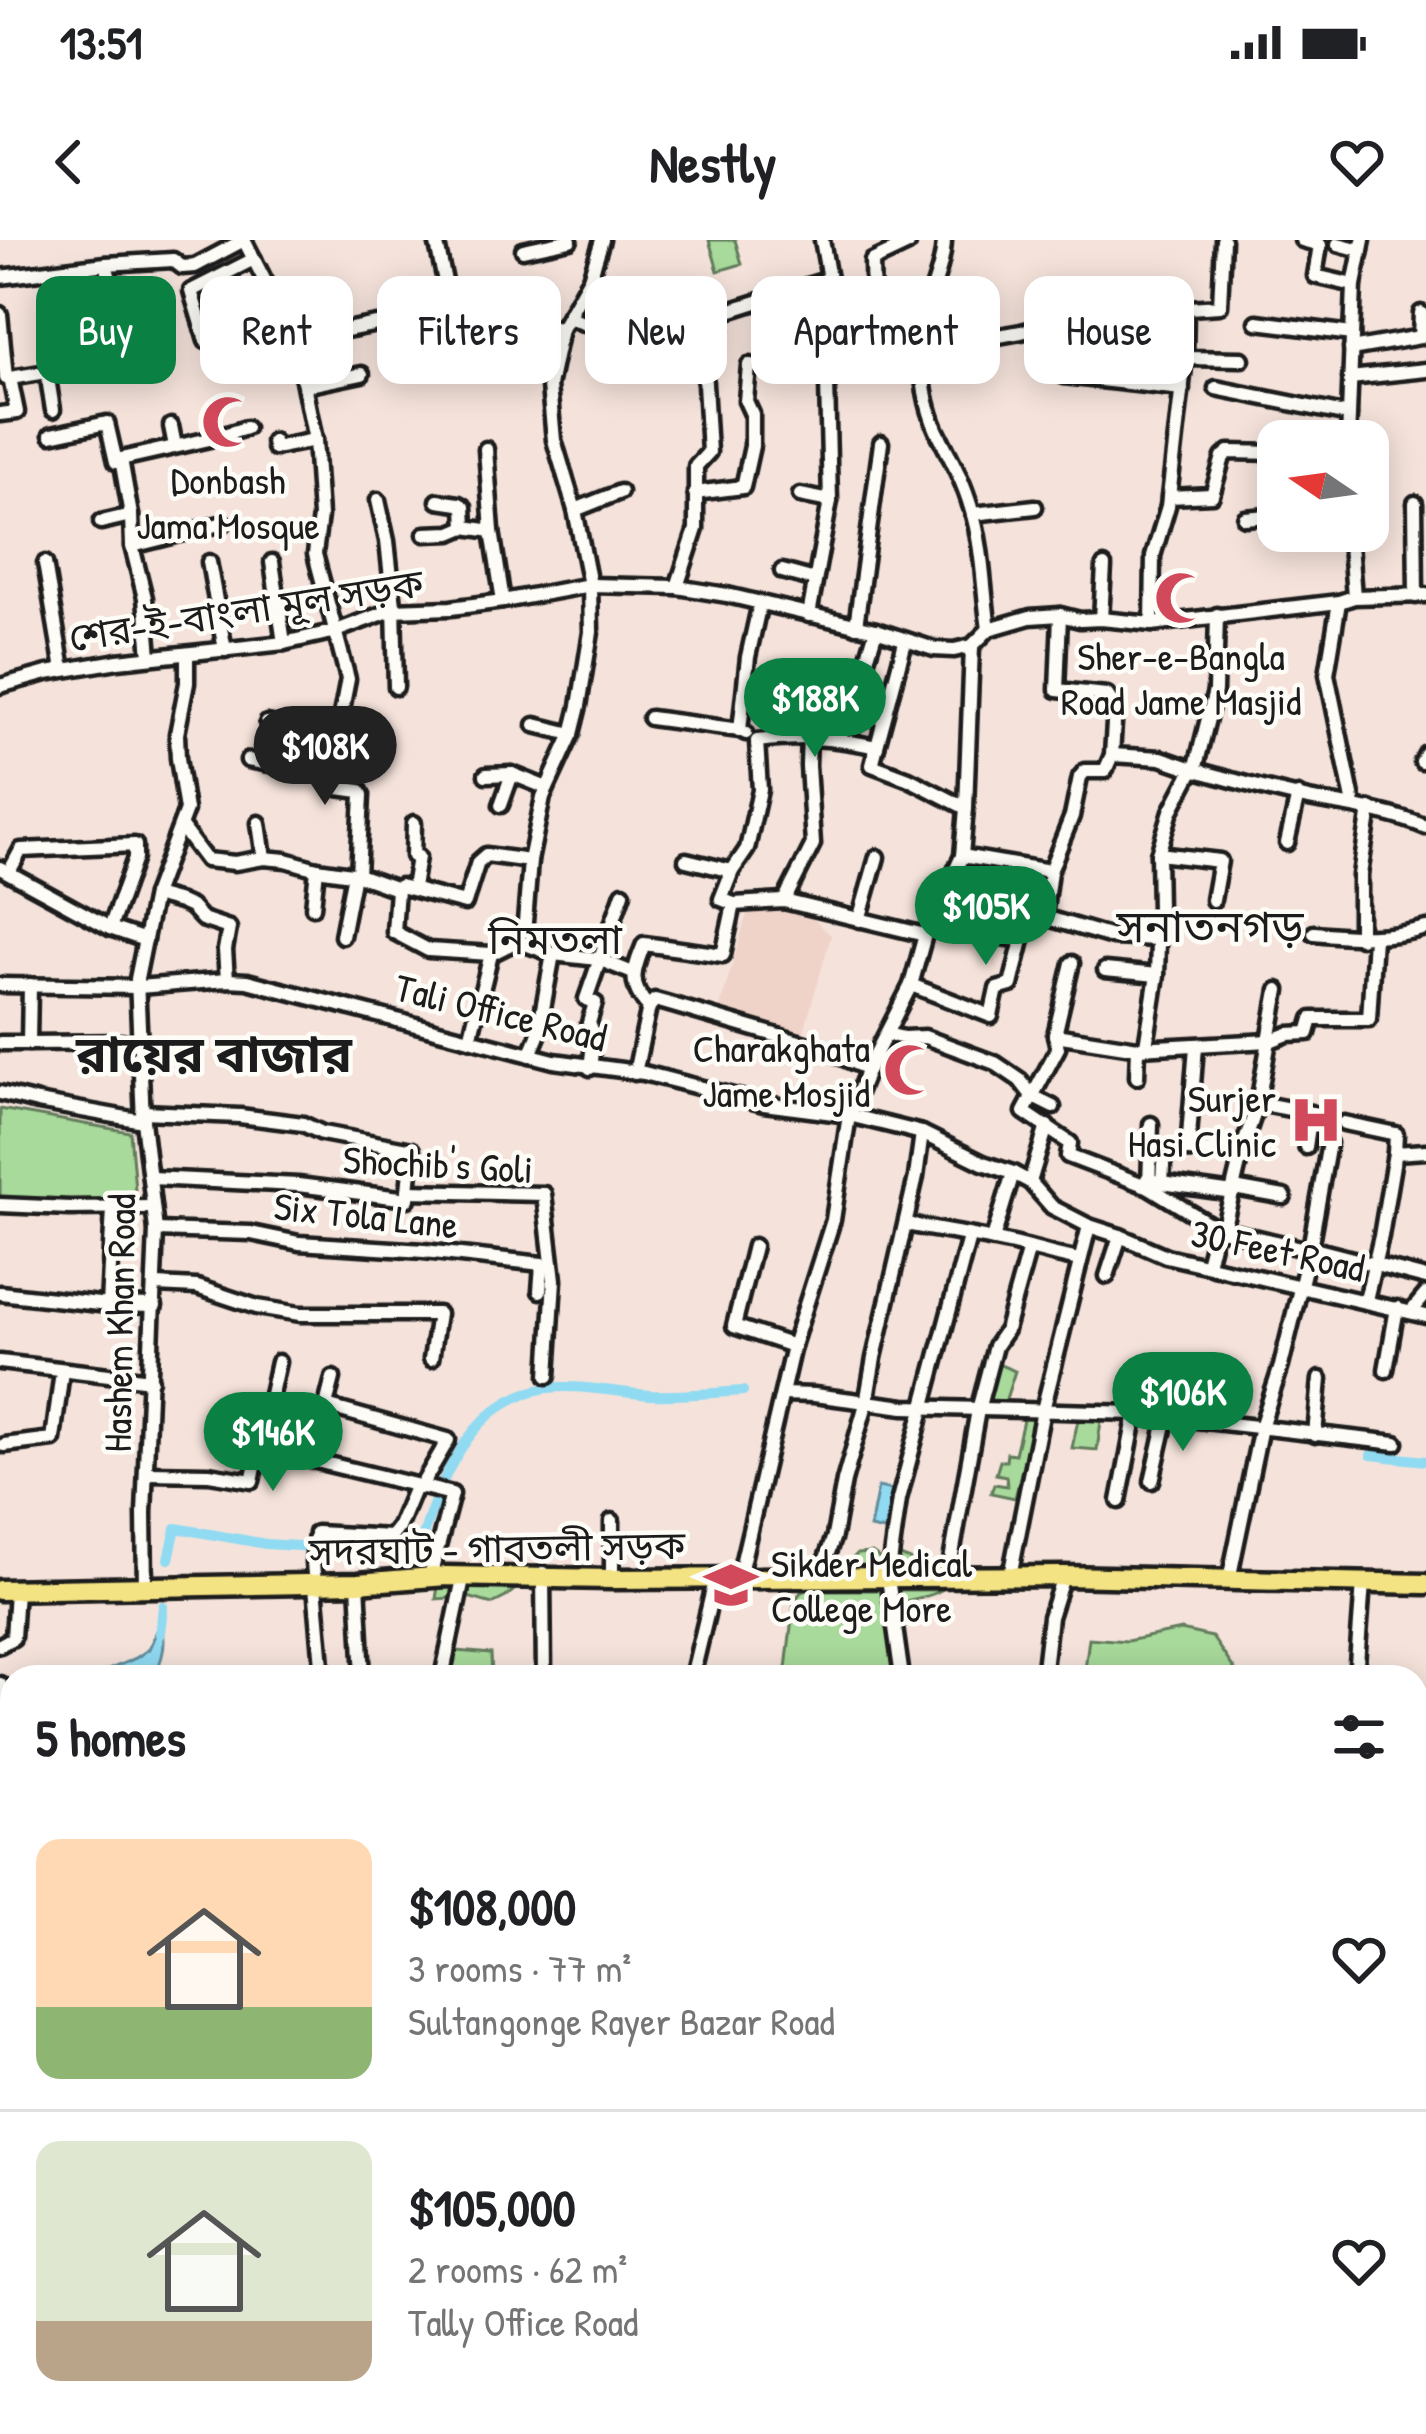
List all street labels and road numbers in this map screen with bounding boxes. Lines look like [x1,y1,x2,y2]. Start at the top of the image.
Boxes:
street label: শের-ই-বাংলা মূল সড়ক [65,555,427,664]
street label: Tali Office Road [390,960,612,1063]
street label: Shochib's Goli [342,1132,534,1195]
street label: Six Tola Lane [271,1178,461,1251]
street label: Hashem Khan Road [90,1193,147,1453]
street label: 30 Feet Road [1187,1205,1370,1294]
street label: সদরঘাট - গাবতলী সড়ক [307,1518,686,1577]

